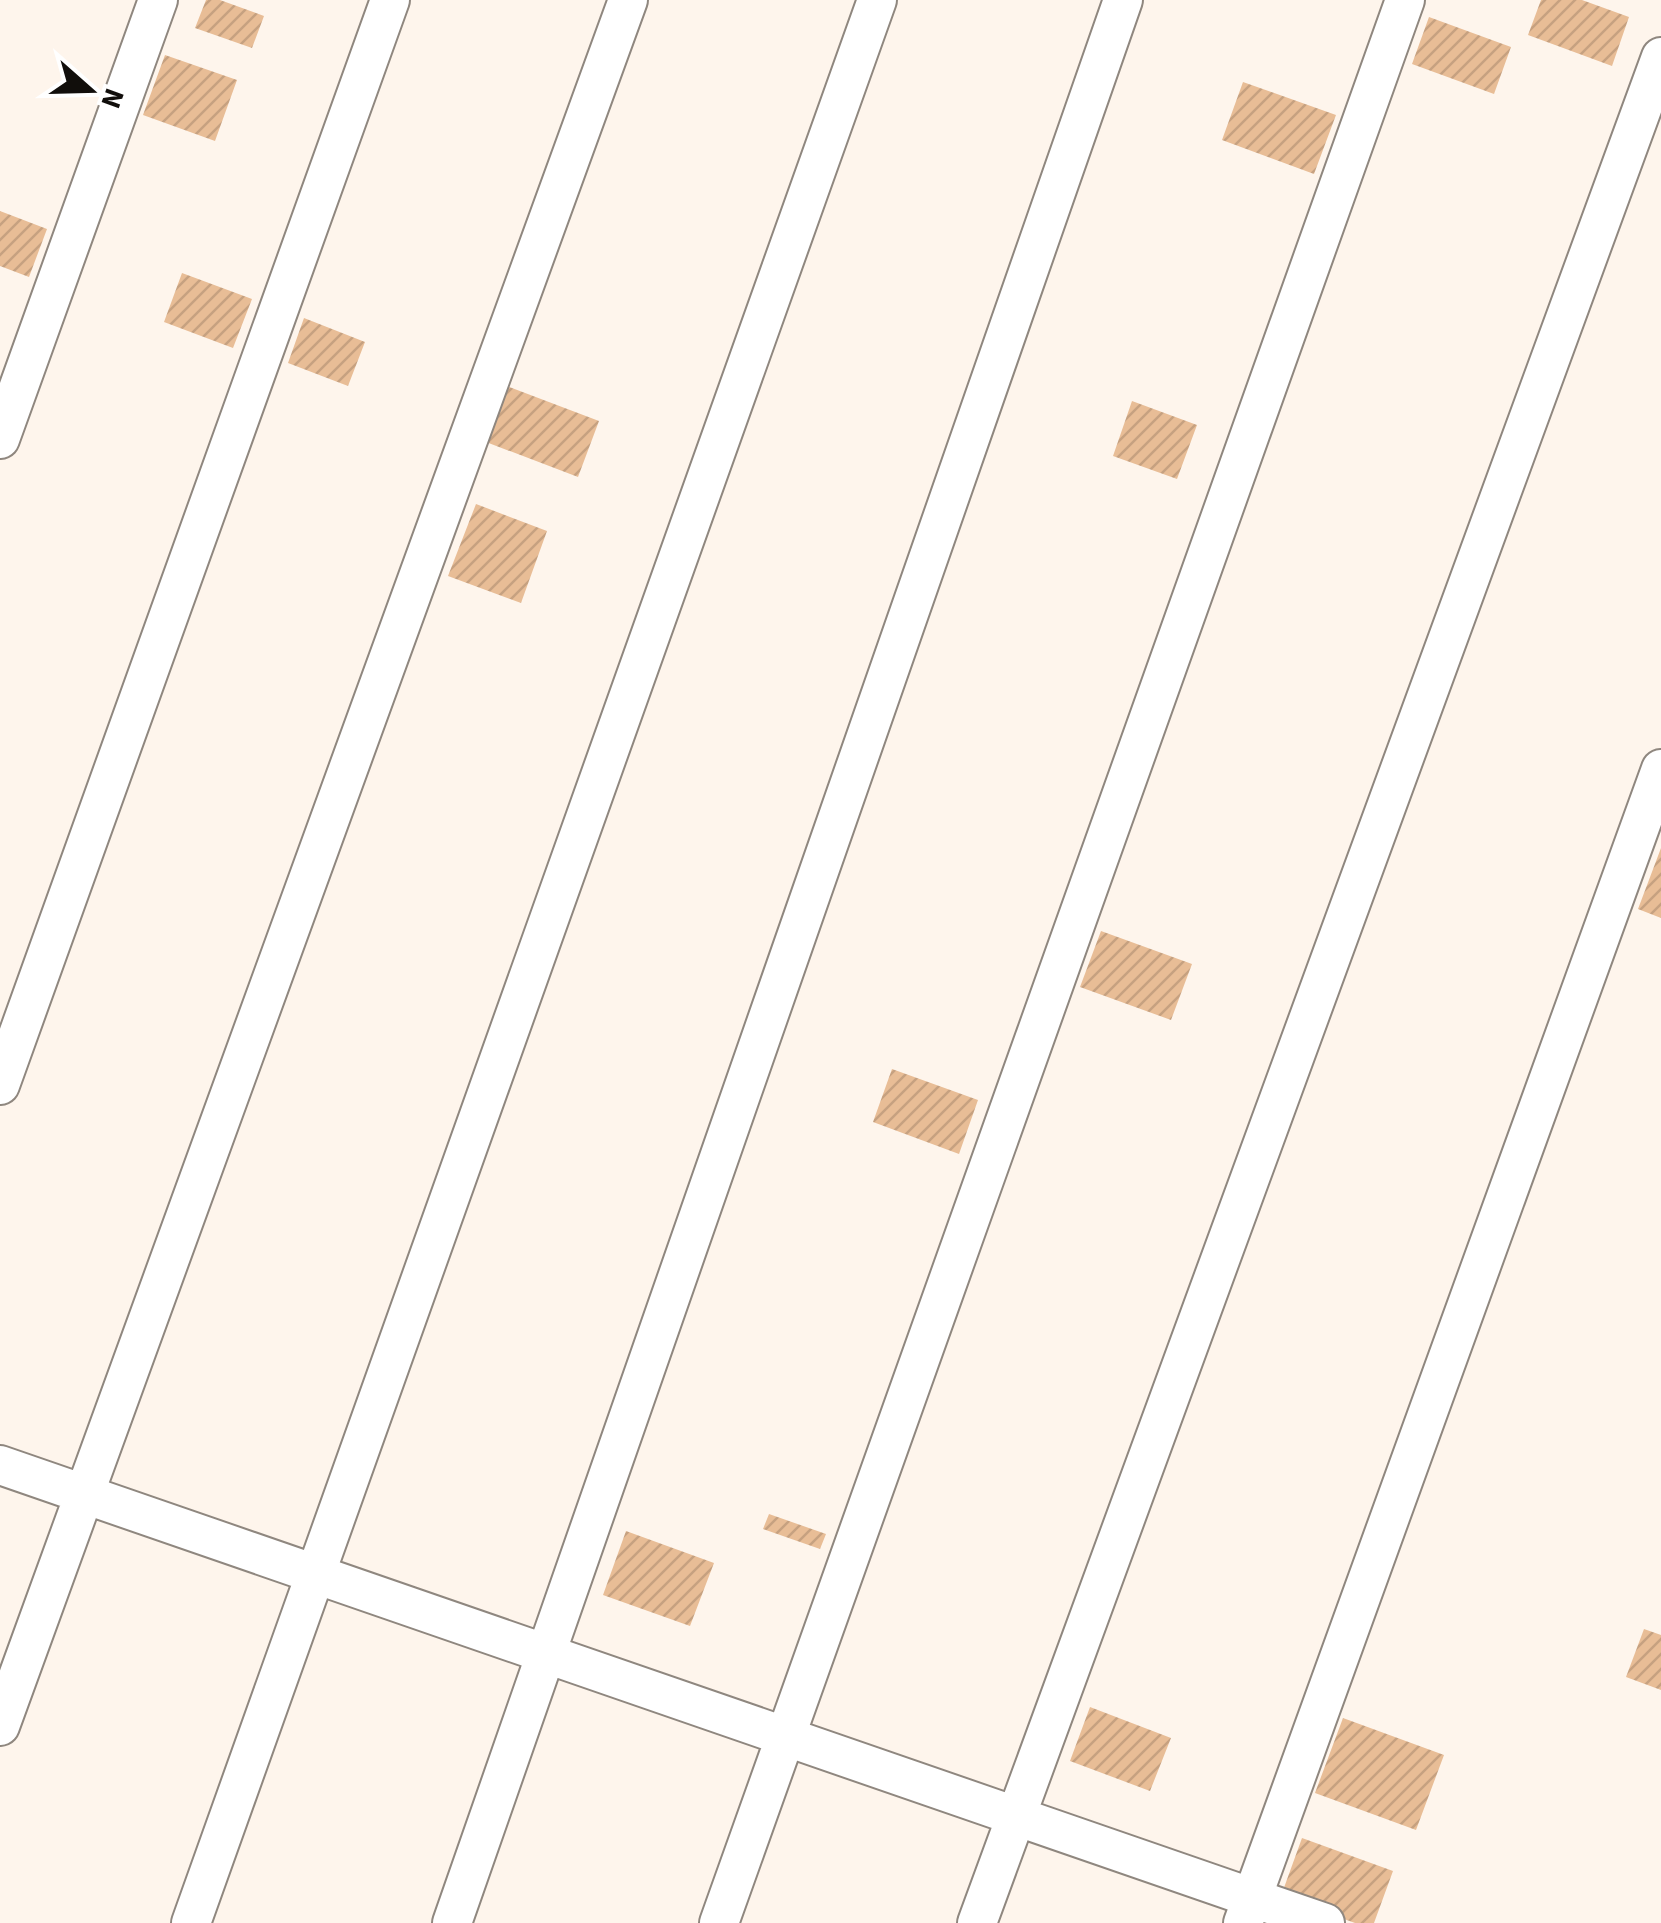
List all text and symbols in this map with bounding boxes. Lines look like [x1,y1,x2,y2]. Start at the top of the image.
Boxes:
north arrow [40,40,140,140]
text: N [91,83,135,114]

